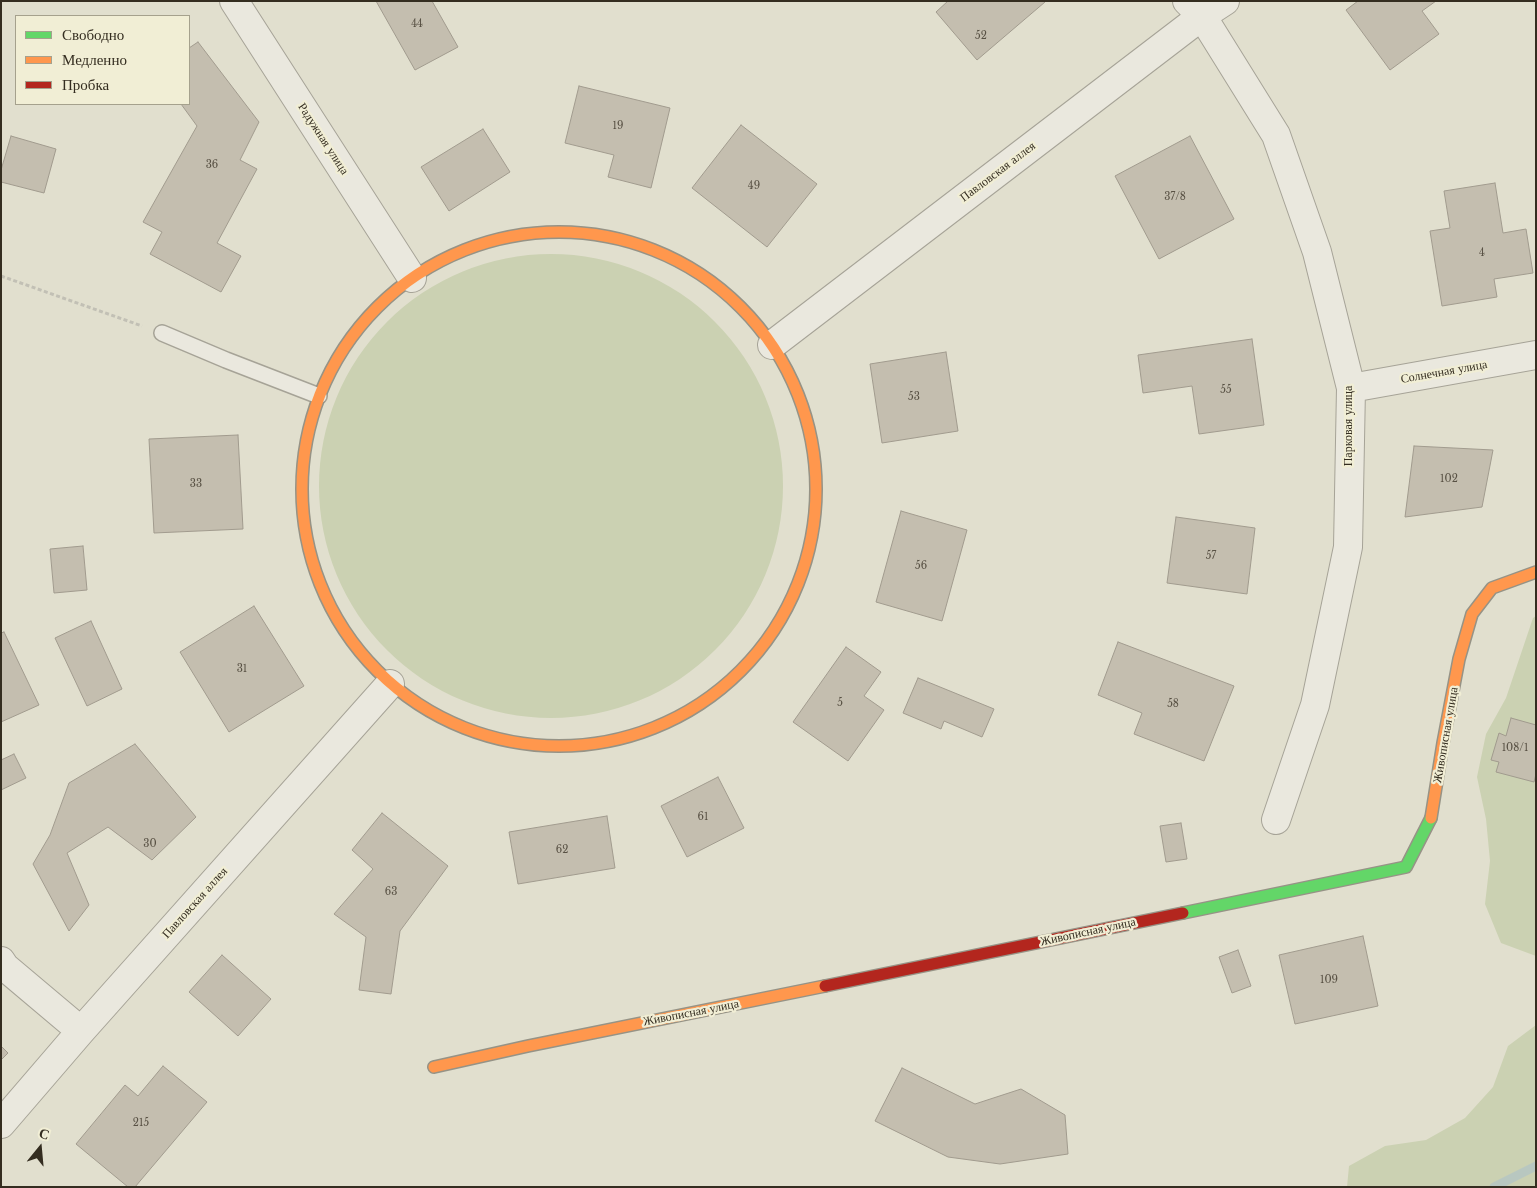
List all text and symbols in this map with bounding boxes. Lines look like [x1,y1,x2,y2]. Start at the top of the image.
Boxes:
legend [15,15,190,105]
house number: 44 [411,18,423,30]
text: Свободно [62,25,124,44]
house number: 52 [975,30,987,42]
text: Медленно [62,50,127,69]
text: Пробка [62,75,109,94]
street label: Радужная улица [294,100,352,178]
house number: 19 [613,120,623,132]
street label: Павловская аллея [957,139,1039,205]
house number: 36 [206,159,218,171]
house number: 49 [748,180,760,192]
house number: 37/8 [1164,191,1186,203]
house number: 4 [1479,247,1485,259]
street label: Солнечная улица [1400,357,1488,387]
house number: 55 [1220,384,1232,396]
street label: Парковая улица [1342,386,1356,466]
house number: 53 [908,391,920,403]
house number: 102 [1440,473,1458,485]
house number: 33 [190,478,202,490]
house number: 57 [1206,550,1216,562]
house number: 56 [915,560,927,572]
house number: 31 [237,663,247,675]
street label: Живописная улица [1430,686,1462,784]
house number: 5 [837,697,843,709]
house number: 58 [1167,698,1179,710]
house number: 108/1 [1502,742,1528,754]
house number: 61 [698,811,708,823]
house number: 30 [143,838,157,850]
house number: 62 [556,844,568,856]
street label: Павловская аллея [159,865,231,941]
house number: 63 [385,886,397,898]
street label: Живописная улица [1039,915,1137,949]
house number: 109 [1320,974,1338,986]
street label: Живописная улица [642,997,740,1029]
house number: 215 [133,1117,149,1129]
north arrow [15,1123,65,1173]
text: С [37,1124,52,1144]

